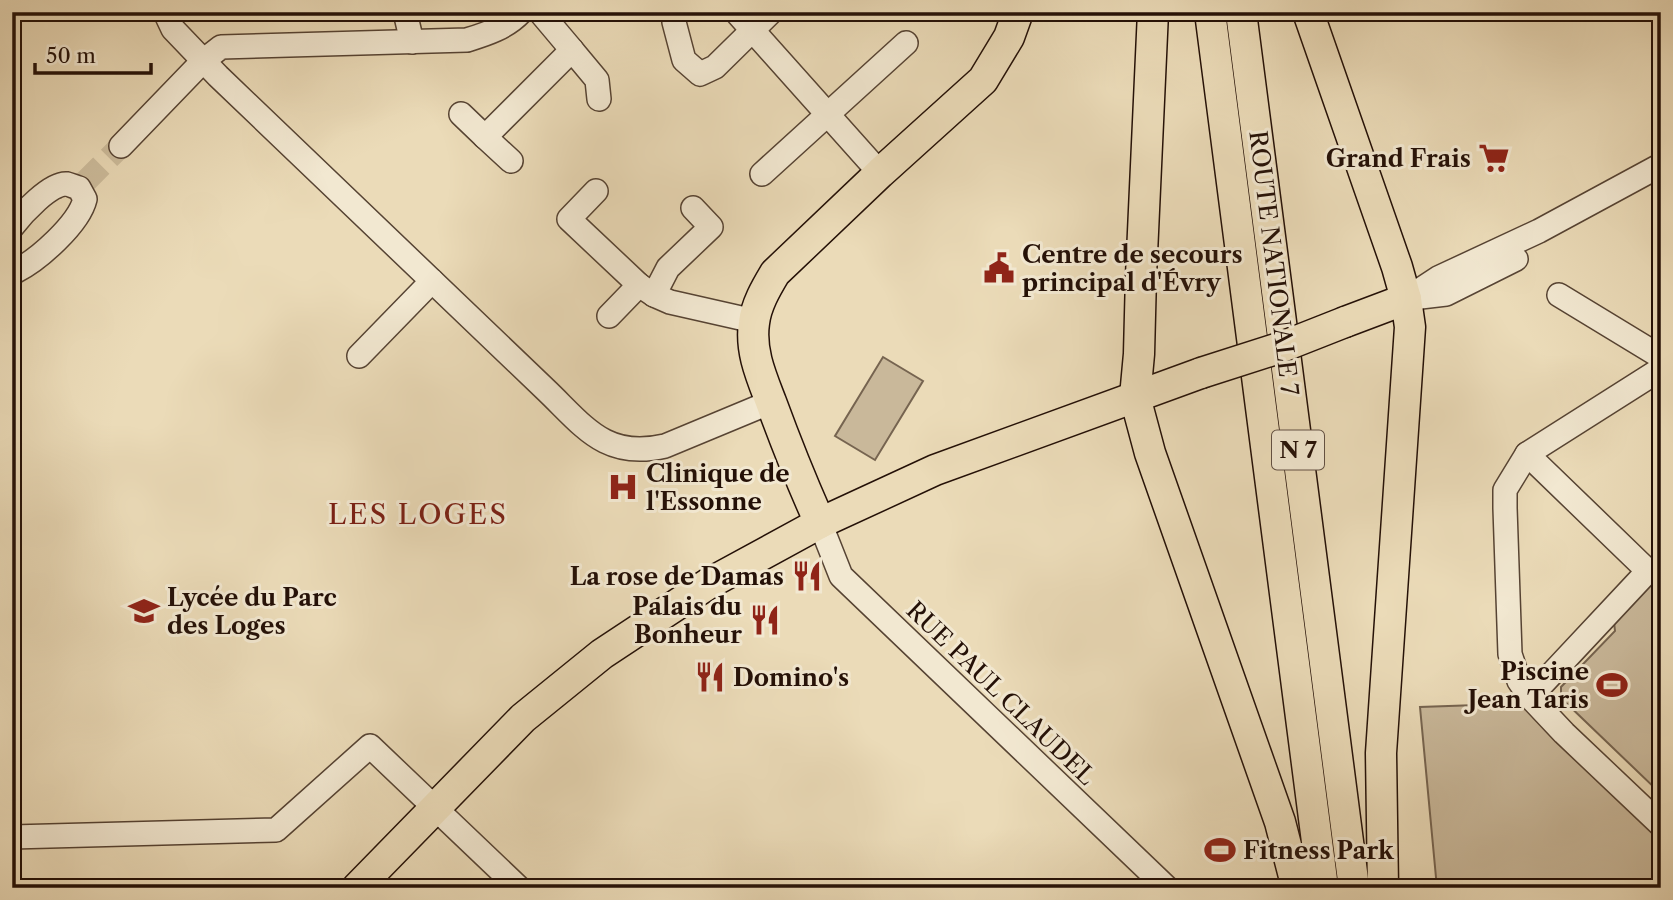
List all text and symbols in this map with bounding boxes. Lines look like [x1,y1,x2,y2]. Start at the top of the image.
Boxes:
scale bar [35,32,150,76]
text: 50 m [46,43,96,68]
street label: ROUTE NATIONALE 7 [1243,129,1305,397]
supermarket icon: Grand Frais [1477,141,1511,175]
place label: Grand Frais [1326,144,1471,173]
place label: Centre de secours principal d'Évry [1022,240,1243,297]
public building icon: Centre de secours principal d'Évry [982,251,1016,285]
road number: N 7 [1272,431,1324,470]
place label: Clinique de l'Essonne [646,459,790,516]
hospital icon: Clinique de l'Essonne [606,470,640,504]
district label: LES LOGES [328,497,508,531]
restaurant icon: La rose de Damas [790,559,824,593]
place label: La rose de Damas [570,562,784,591]
place label: Lycée du Parc des Loges [167,583,337,640]
place label: Palais du Bonheur [632,592,742,649]
school or university icon: Lycée du Parc des Loges [127,594,161,628]
street label: RUE PAUL CLAUDEL [901,595,1102,791]
restaurant icon: Palais du Bonheur [748,603,782,637]
place label: Piscine Jean Taris [1464,657,1589,714]
restaurant icon: Domino's [693,660,727,694]
place label: Domino's [733,663,849,692]
sports icon: Piscine Jean Taris [1595,668,1629,702]
sports icon: Fitness Park [1203,833,1237,867]
place label: Fitness Park [1243,836,1395,865]

